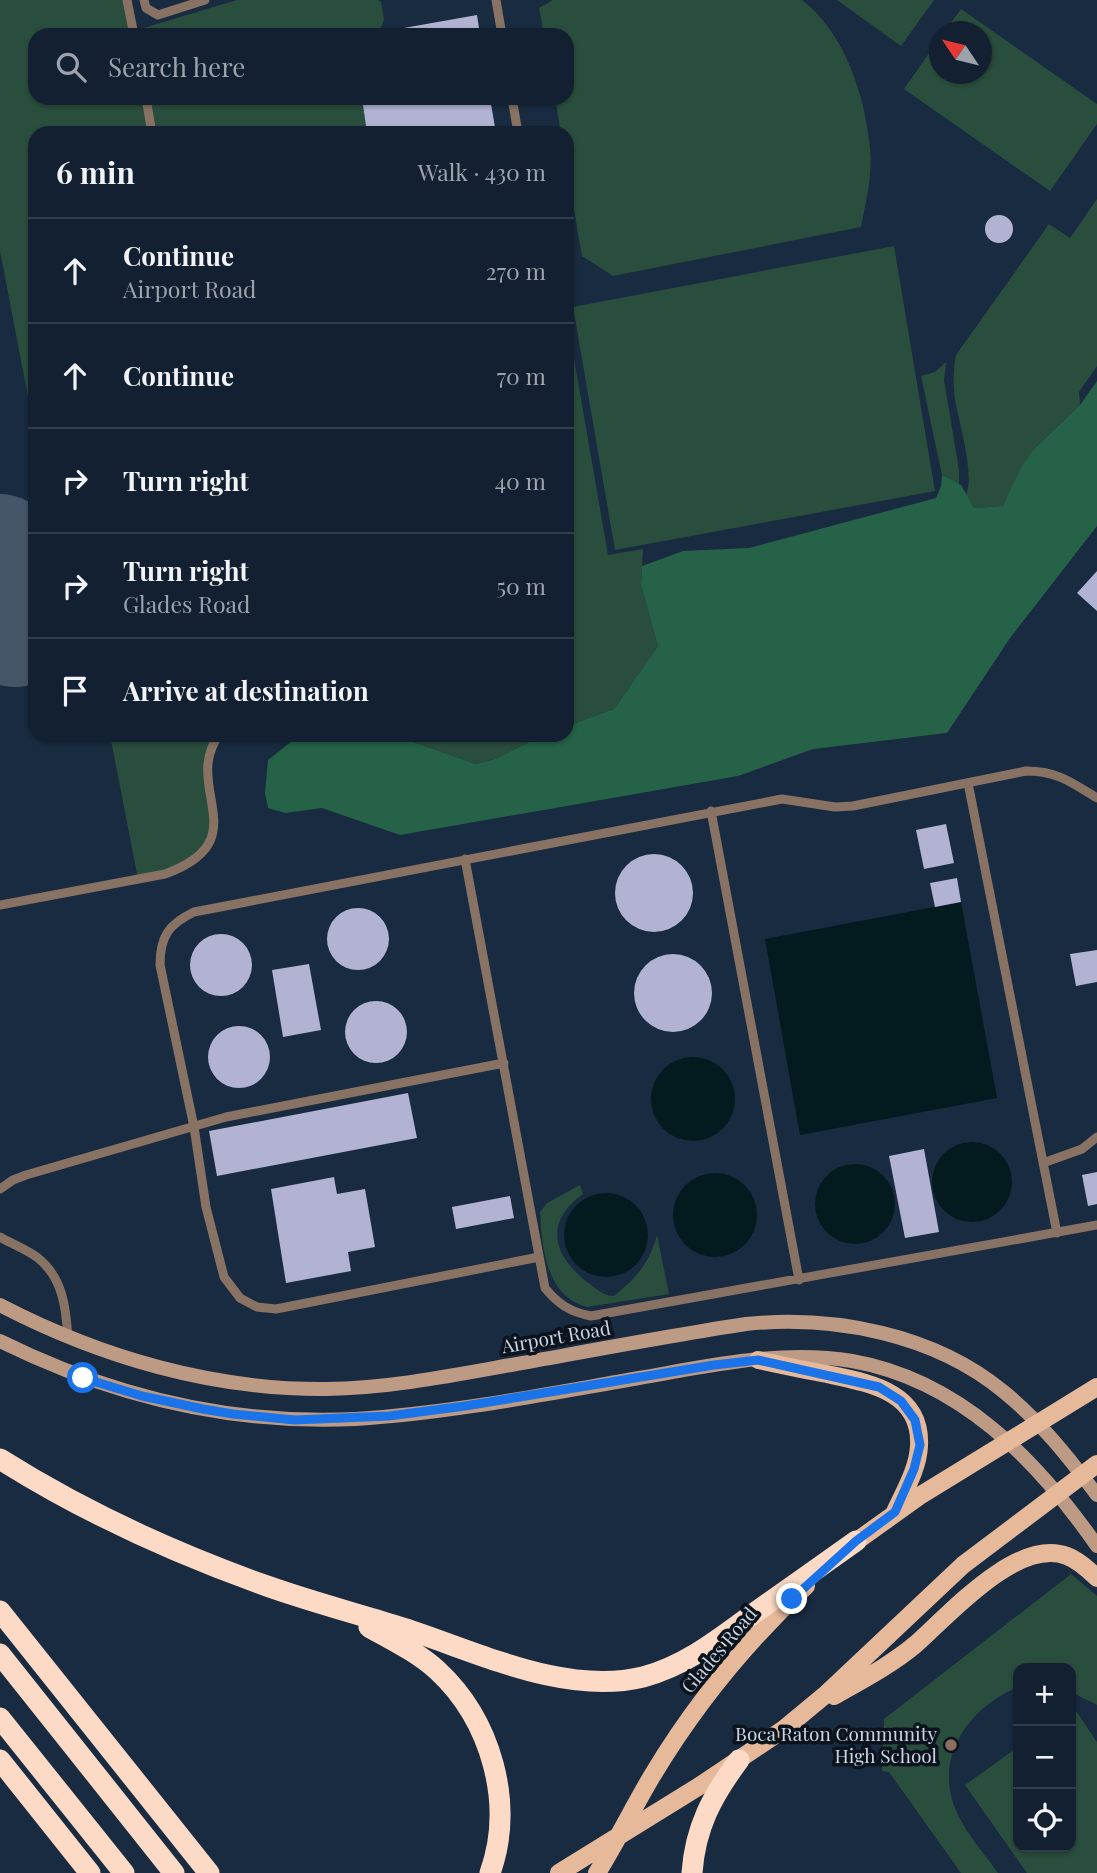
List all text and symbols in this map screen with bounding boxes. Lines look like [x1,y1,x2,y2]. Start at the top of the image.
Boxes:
north arrow [929,21,992,84]
search box [28,28,574,105]
icon: search [52,48,90,86]
text: Search here [108,49,245,84]
text: 6 min [56,152,135,192]
text: Walk · 430 m [418,156,546,187]
text: Continue [123,238,234,273]
icon: ahead [56,252,94,290]
text: 270 m [486,255,546,286]
text: Airport Road [123,273,256,304]
icon: ahead [56,357,94,395]
text: Continue [123,358,234,393]
text: 70 m [497,360,546,391]
icon: right [56,462,94,500]
text: Turn right [123,463,249,498]
text: 40 m [495,465,546,496]
text: Turn right [123,553,249,588]
icon: right [56,567,94,605]
text: 50 m [497,570,546,601]
text: Glades Road [123,588,250,619]
icon: arrive [56,672,94,710]
text: Arrive at destination [123,673,369,708]
street label: Airport Road [498,1314,612,1359]
route start [67,1362,98,1393]
route end [776,1583,807,1614]
street label: Glades Road [674,1601,762,1698]
map controls [1013,1663,1076,1852]
button: + [1013,1663,1076,1726]
place label: Boca Raton Community High School [735,1720,938,1768]
button: − [1013,1726,1076,1789]
marker: Boca Raton Community High School [943,1737,959,1753]
button: locate [1013,1789,1076,1852]

